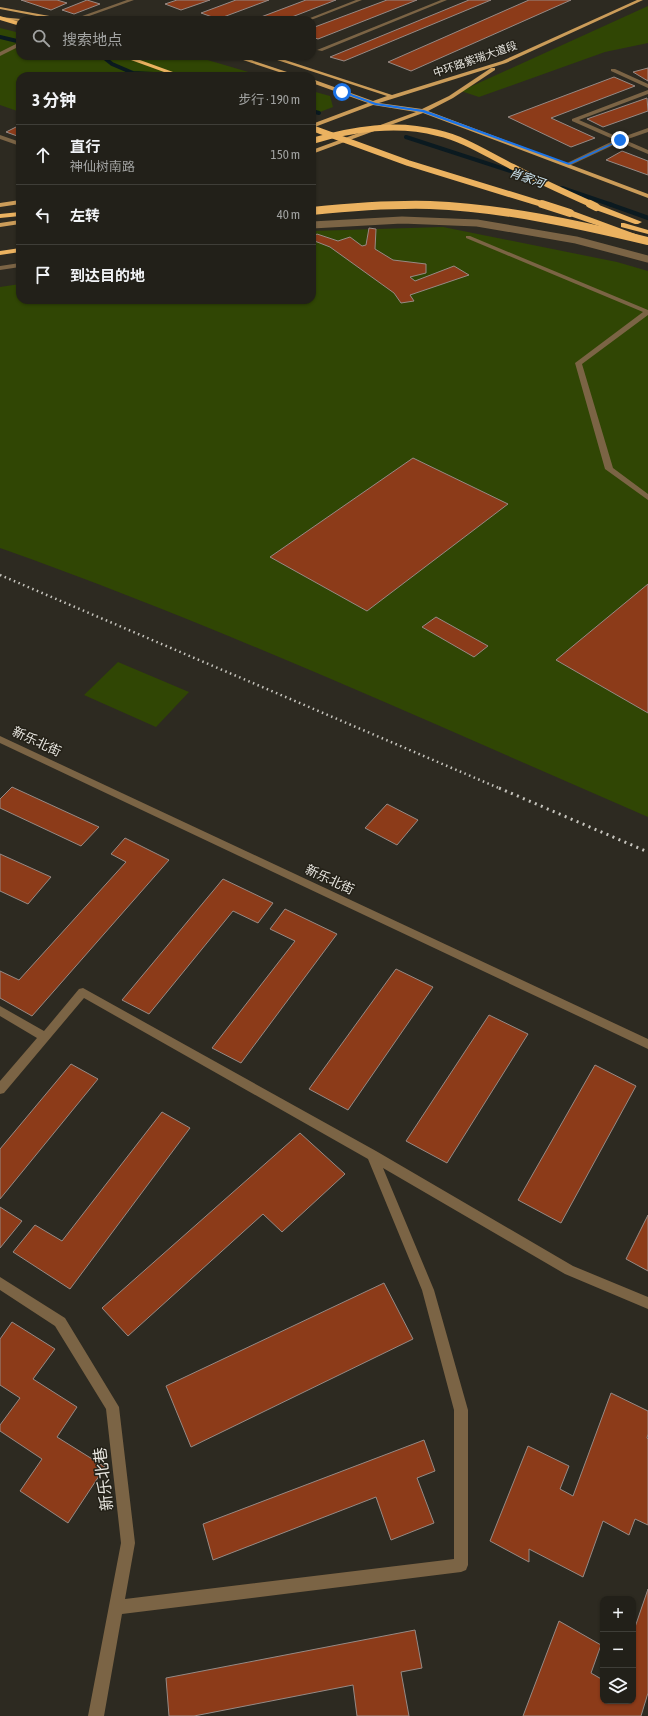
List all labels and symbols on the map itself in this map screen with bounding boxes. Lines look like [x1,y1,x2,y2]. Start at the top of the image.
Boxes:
street label: 中环路紫瑞大道段 [431,39,519,79]
route start [333,83,351,101]
route end [611,131,629,149]
water label: 肖家河 [508,166,548,191]
street label: 新乐北街 [10,724,64,759]
street label: 新乐北街 [303,862,357,897]
street label: 新乐北巷 [90,1446,116,1512]

